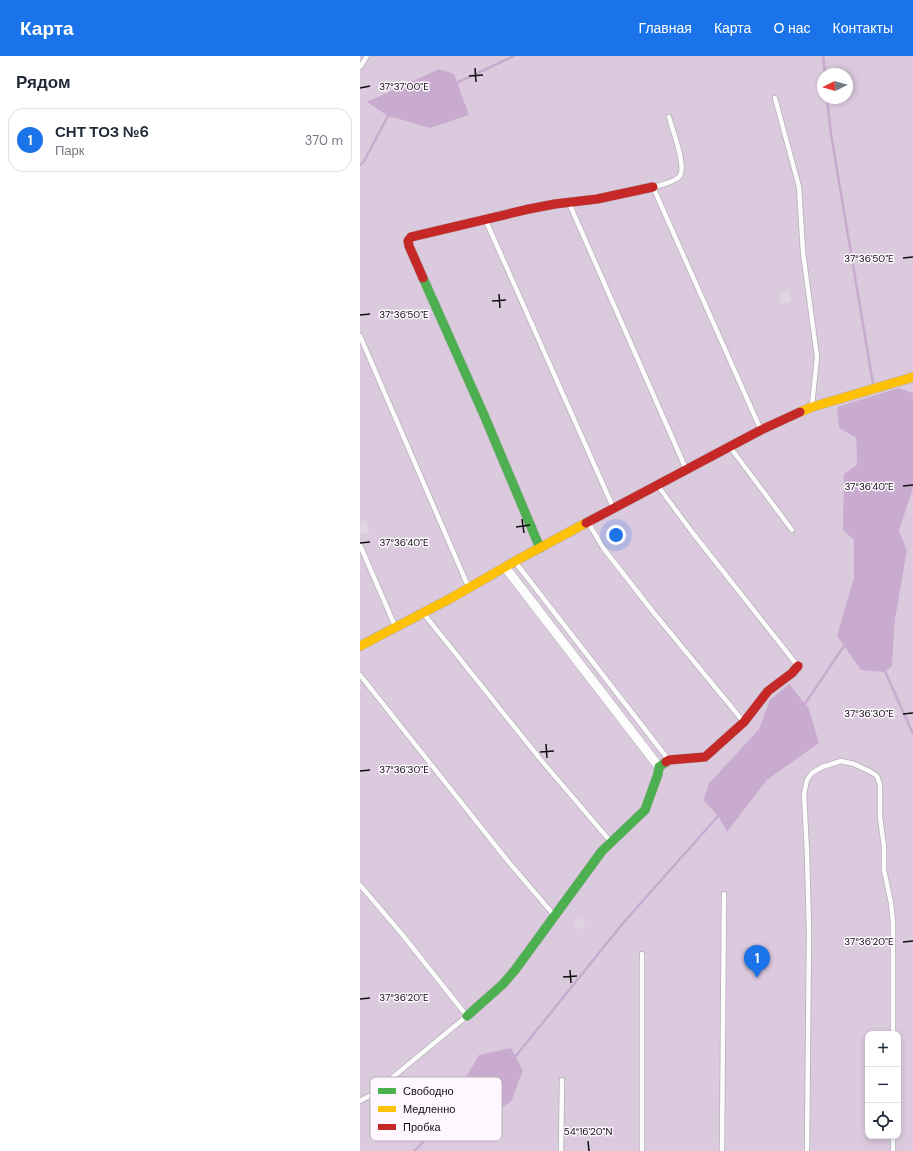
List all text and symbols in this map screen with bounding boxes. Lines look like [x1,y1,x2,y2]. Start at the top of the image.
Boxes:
text: Карта [20,16,74,41]
text: Главная [639,19,692,37]
text: Карта [714,19,751,37]
text: О нас [773,19,811,37]
text: Контакты [833,19,893,37]
north arrow [817,68,853,104]
text: Рядом [16,71,71,93]
text: 37°37'00"E [379,80,429,93]
text: СНТ ТОЗ №6 [55,122,149,142]
text: 1 [28,132,32,149]
text: 370 m [305,132,343,149]
text: Парк [55,142,85,159]
text: 37°36'50"E [844,252,894,265]
text: 37°36'50"E [379,308,429,321]
text: 37°36'40"E [844,480,894,493]
your location [606,525,626,545]
text: 37°36'40"E [379,536,429,549]
text: 37°36'30"E [844,707,894,720]
text: 37°36'30"E [379,763,429,776]
text: 37°36'20"E [844,935,894,948]
pin: 1 [744,945,770,978]
text: 37°36'20"E [379,991,429,1004]
map controls [865,1031,901,1139]
button: + [865,1031,901,1067]
button: − [865,1067,901,1103]
legend [370,1077,502,1141]
text: Свободно [403,1084,454,1098]
text: Медленно [403,1102,455,1116]
button: locate [865,1103,901,1139]
text: Пробка [403,1120,441,1134]
text: 54°16'20"N [564,1125,613,1138]

